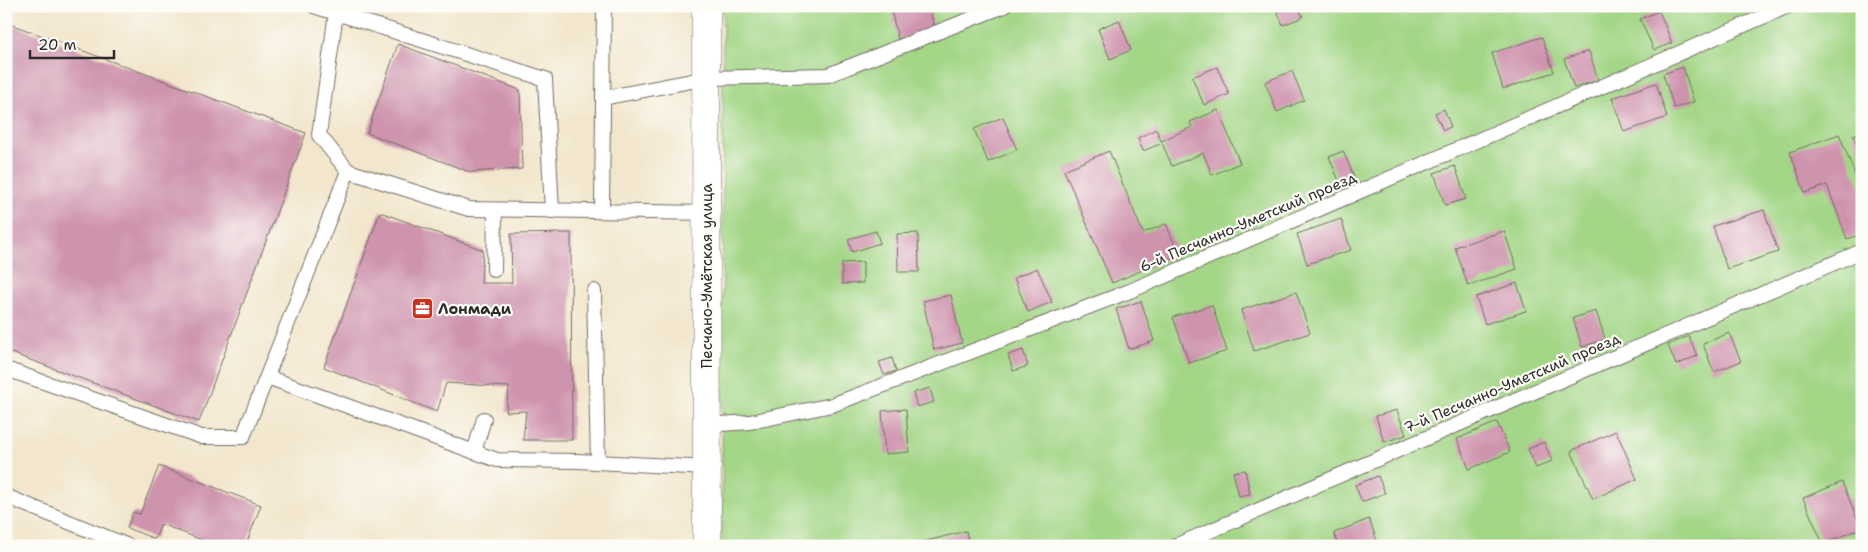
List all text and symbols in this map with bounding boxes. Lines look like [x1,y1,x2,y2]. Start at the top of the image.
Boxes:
scale bar [30,28,114,60]
text: 20 m [38,35,77,55]
street label: 6-й Песчанно-Уметский проезд [1137,167,1360,277]
street label: Песчано-Умётская улица [697,183,717,369]
office icon: Лонмади [410,297,434,321]
place label: Лонмади [438,299,512,319]
street label: 7-й Песчанно-Уметский проезд [1401,328,1624,438]

